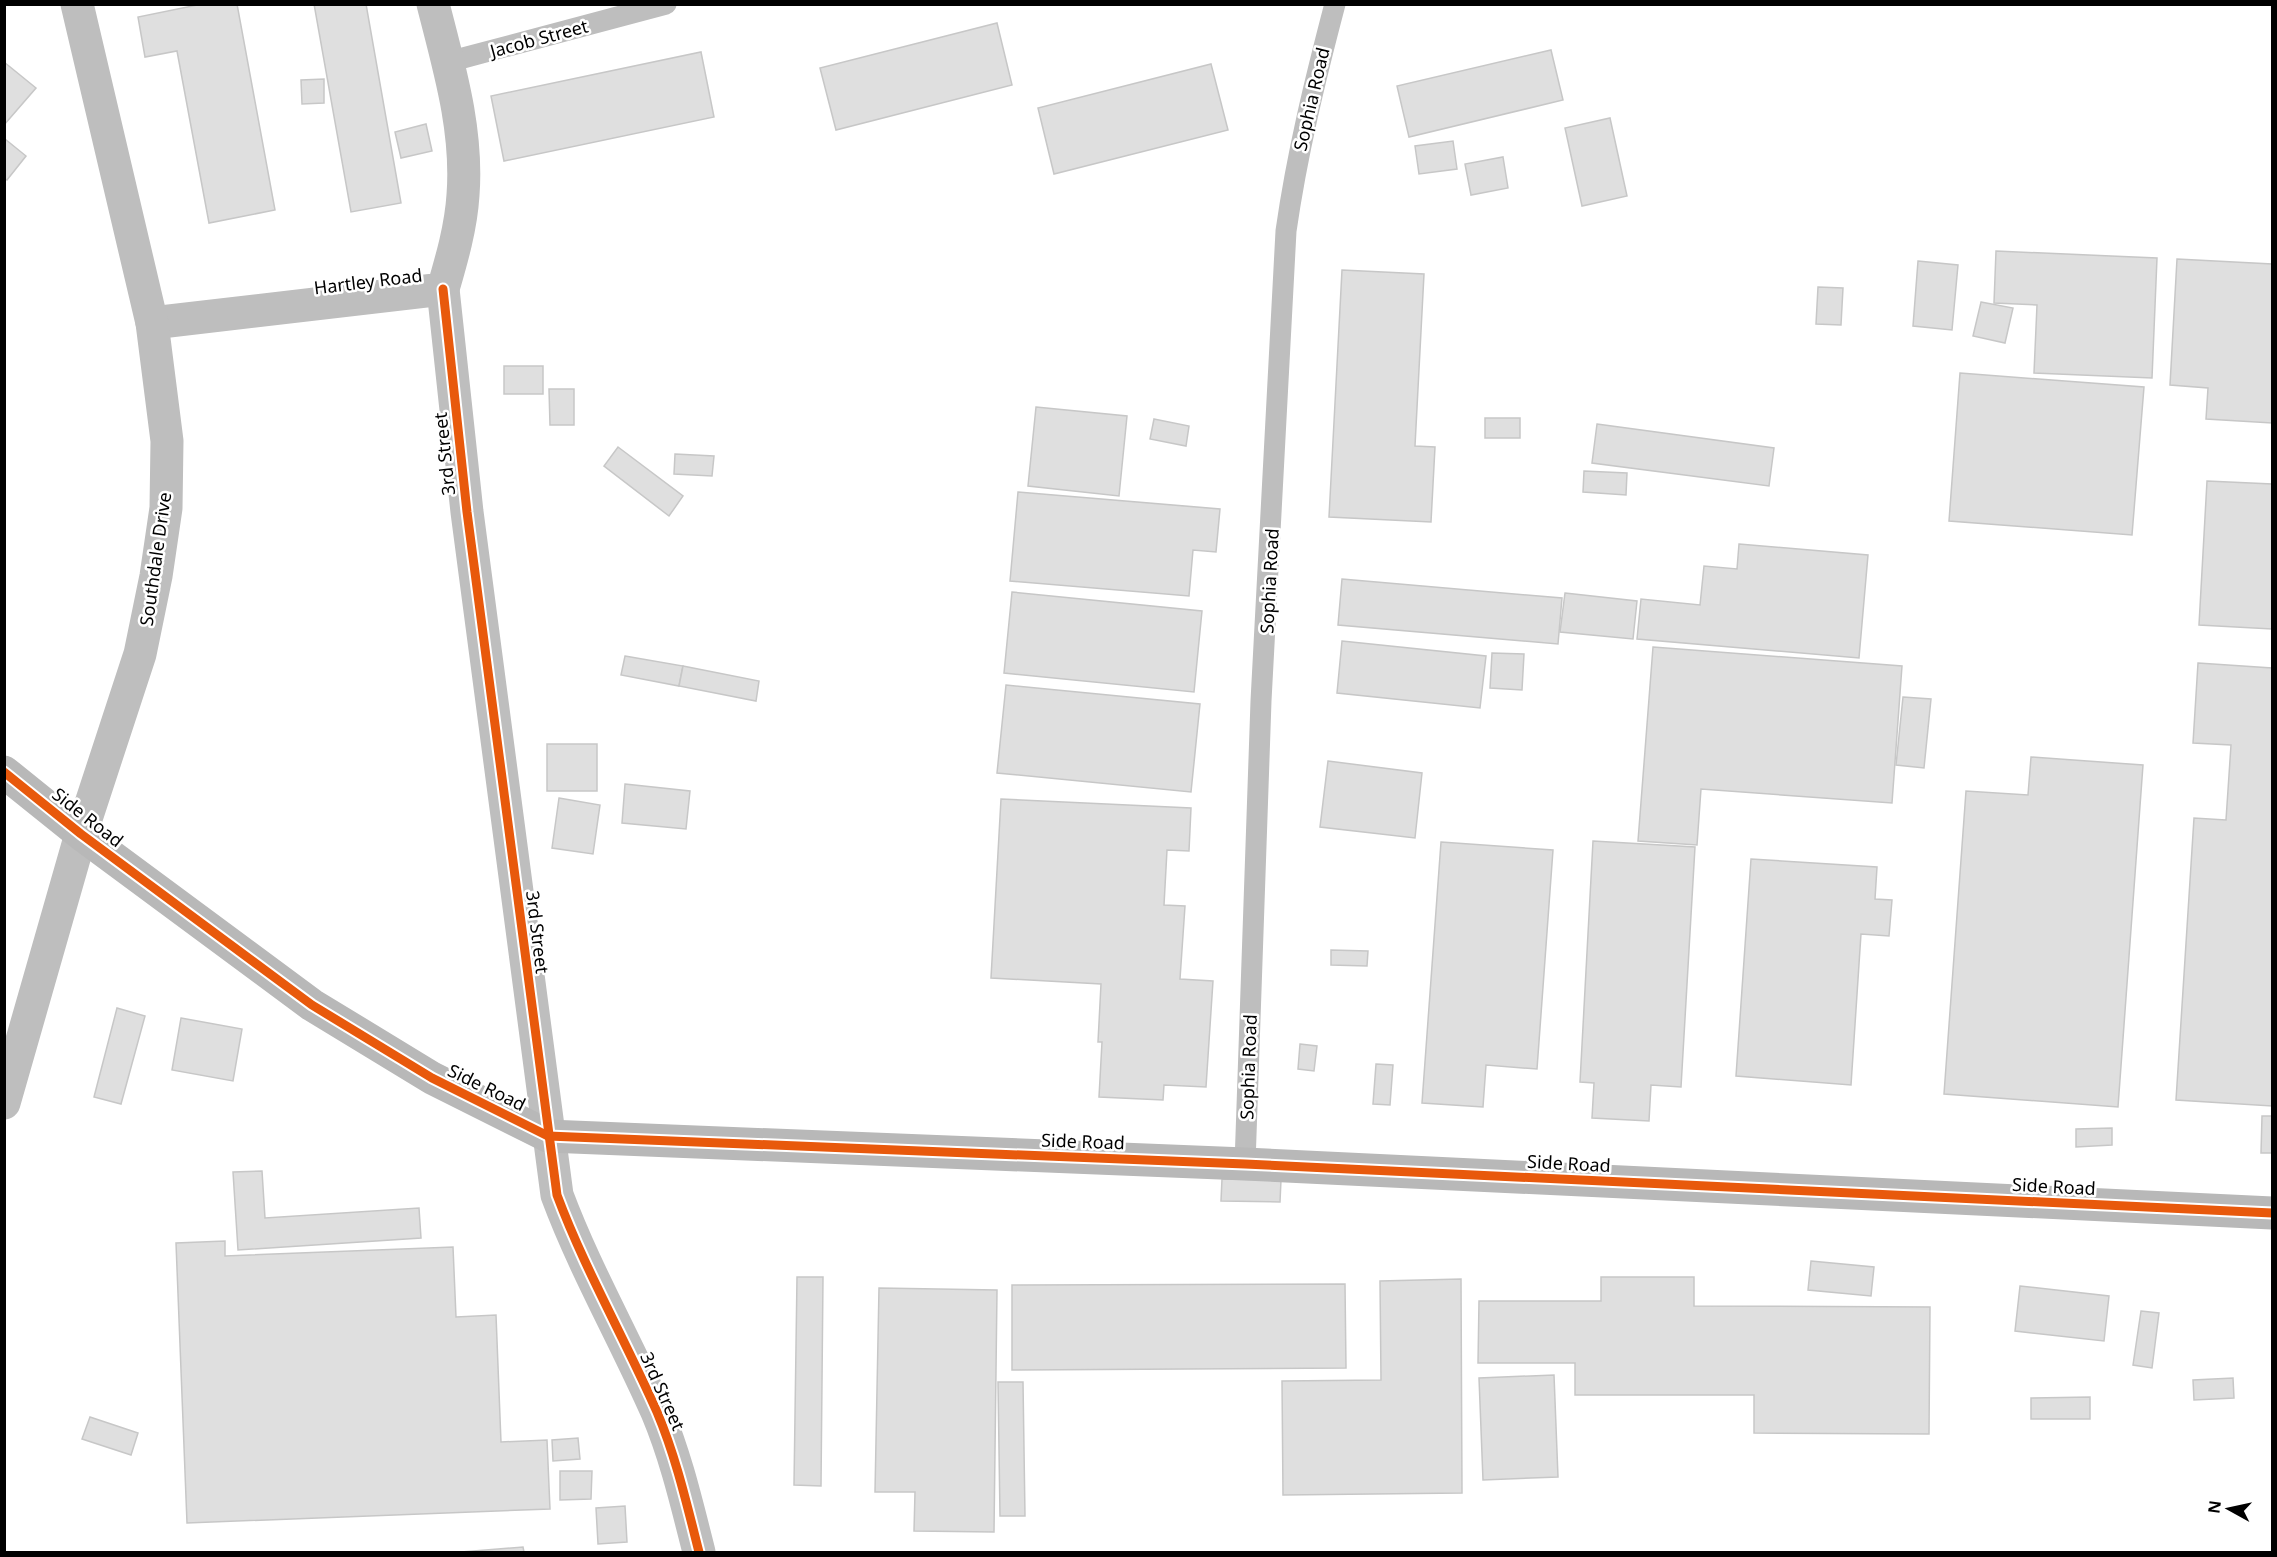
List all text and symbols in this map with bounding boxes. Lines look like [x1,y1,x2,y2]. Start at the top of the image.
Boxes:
street label: Jacob Street [485,13,591,63]
street label: Sophia Road [1287,45,1335,153]
street label: Hartley Road [312,262,424,300]
street label: 3rd Street [428,411,460,497]
street label: Southdale Drive [134,491,176,627]
street label: Sophia Road [1254,528,1284,634]
street label: Side Road [48,782,128,852]
street label: 3rd Street [521,889,555,975]
street label: Sophia Road [1234,1014,1262,1120]
street label: Side Road [444,1058,530,1116]
street label: Side Road [1041,1128,1125,1154]
street label: Side Road [1527,1149,1611,1177]
street label: Side Road [2012,1172,2096,1200]
street label: 3rd Street [635,1348,691,1434]
north arrow [2199,1479,2259,1539]
text: N [2202,1499,2226,1515]

